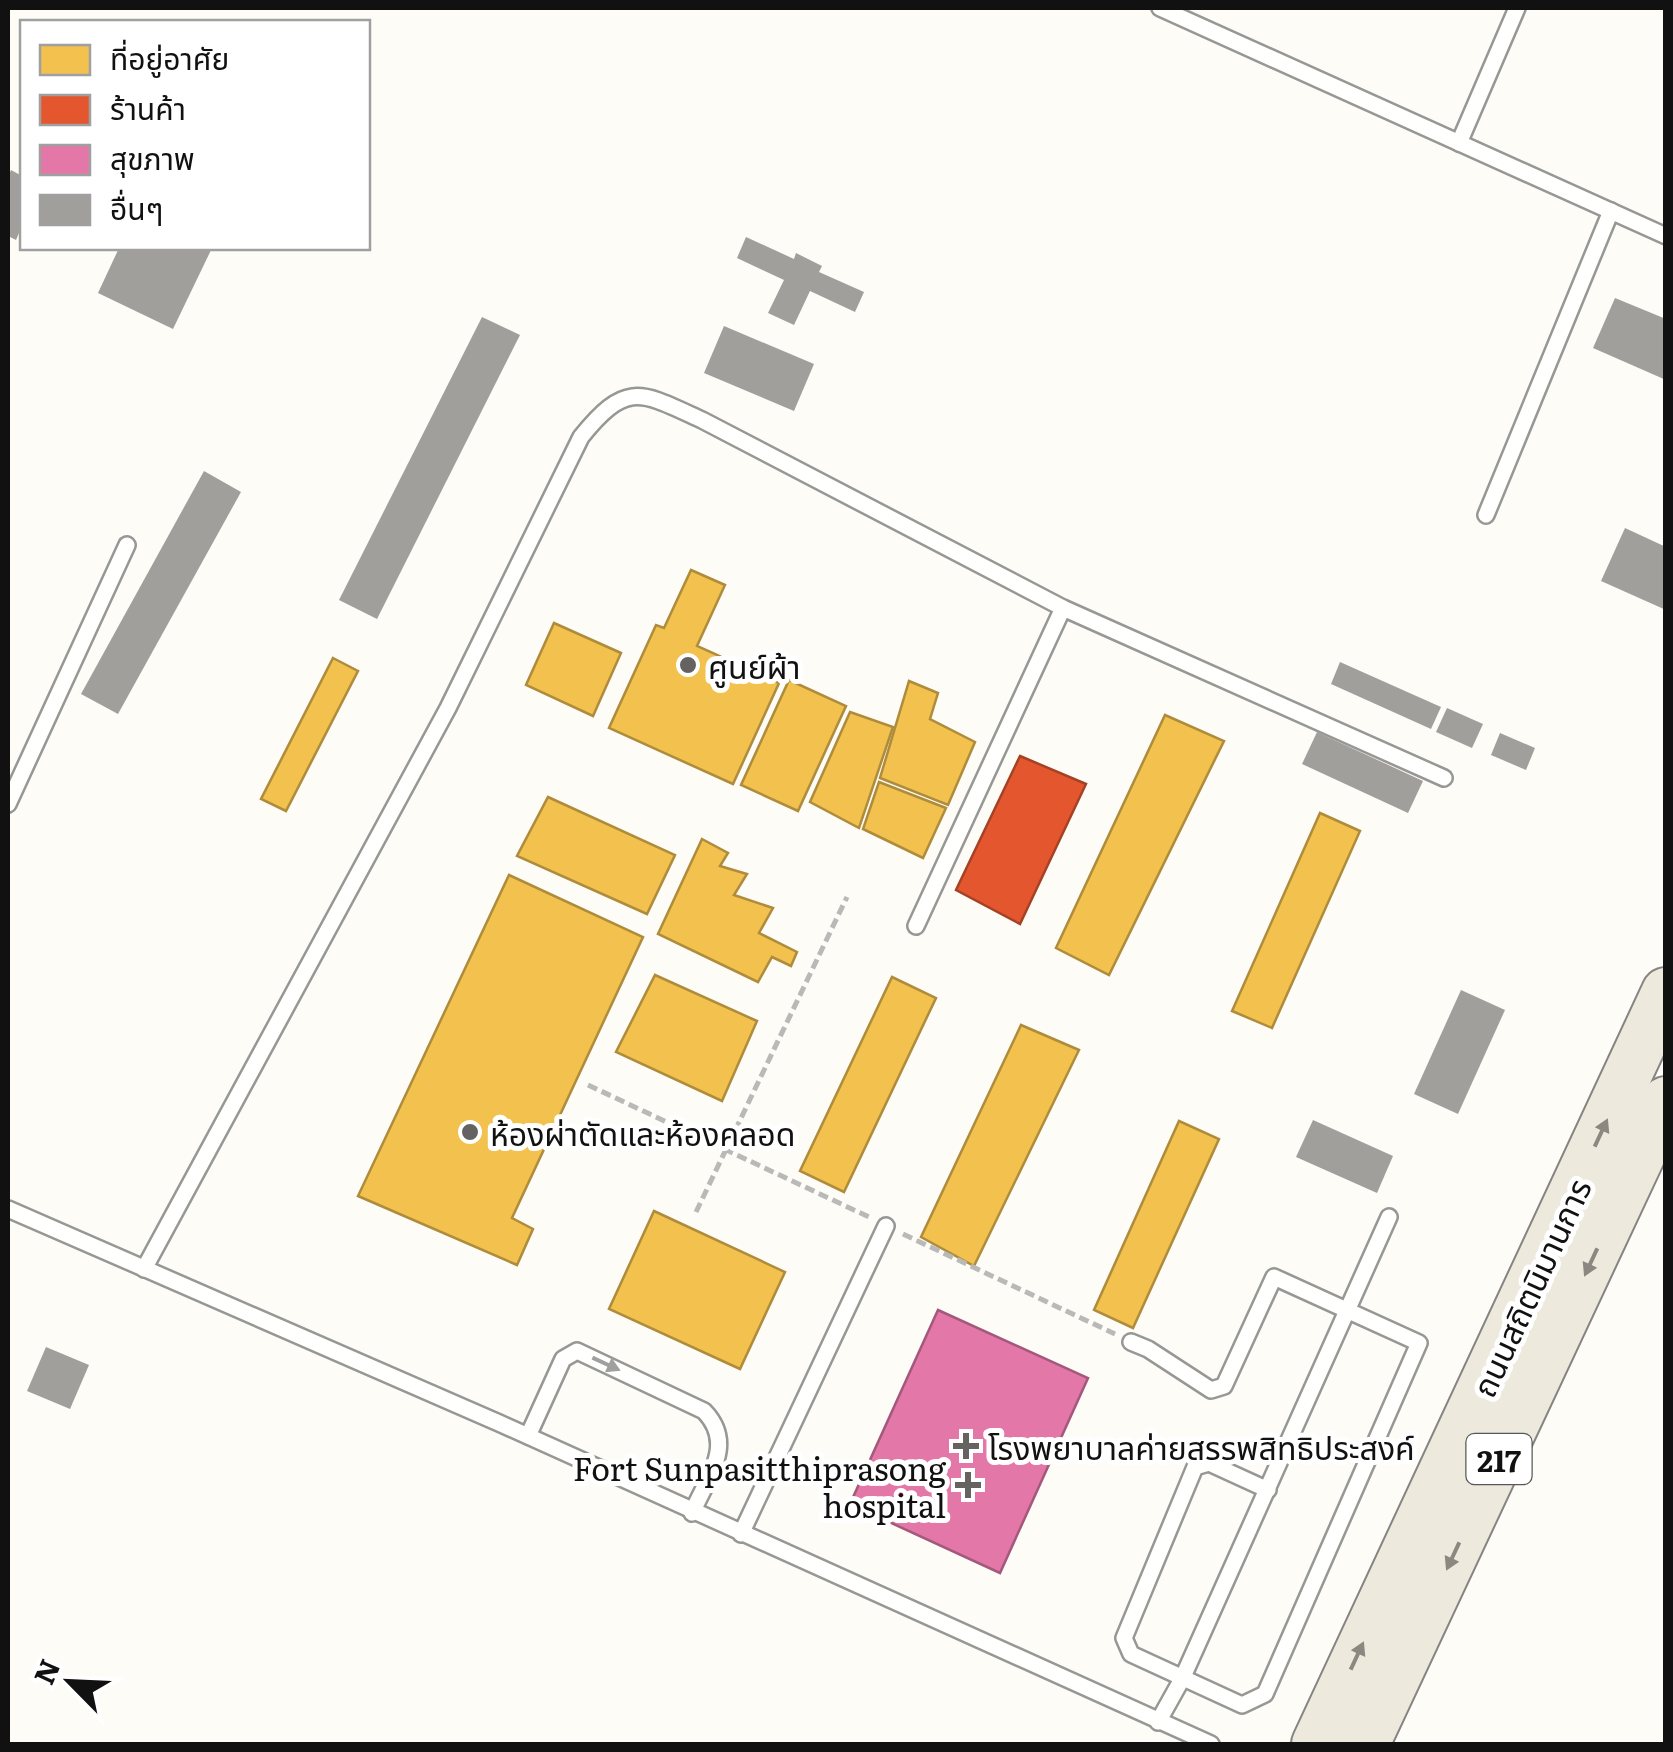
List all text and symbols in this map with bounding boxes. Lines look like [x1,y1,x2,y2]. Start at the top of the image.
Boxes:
legend [20,20,370,250]
text: ที่อยู่อาศัย [110,35,229,79]
text: ร้านค้า [110,85,186,129]
text: สุขภาพ [110,135,195,179]
text: อื่นๆ [110,185,163,229]
place label: ศูนย์ผ้า [708,641,800,689]
marker: ศูนย์ผ้า [677,654,699,676]
place label: ห้องผ่าตัดและห้องคลอด [490,1108,795,1156]
one-way arrow [1592,1118,1609,1147]
marker: ห้องผ่าตัดและห้องคลอด [459,1121,481,1143]
street label: ถนนสถิตนิมานการ [1458,1170,1602,1404]
one-way arrow [1582,1248,1599,1277]
one-way arrow [591,1356,620,1373]
place label: โรงพยาบาลค่ายสรรพสิทธิประสงค์ [988,1422,1415,1470]
marker: โรงพยาบาลค่ายสรรพสิทธิประสงค์ [953,1433,979,1459]
road number: 217 [1466,1434,1532,1484]
place label: Fort Sunpasitthiprasong hospital [573,1443,946,1528]
marker: Fort Sunpasitthiprasong hospital [955,1472,981,1498]
one-way arrow [1445,1542,1461,1571]
north arrow [20,1632,120,1732]
one-way arrow [1349,1641,1366,1670]
text: N [21,1652,69,1690]

